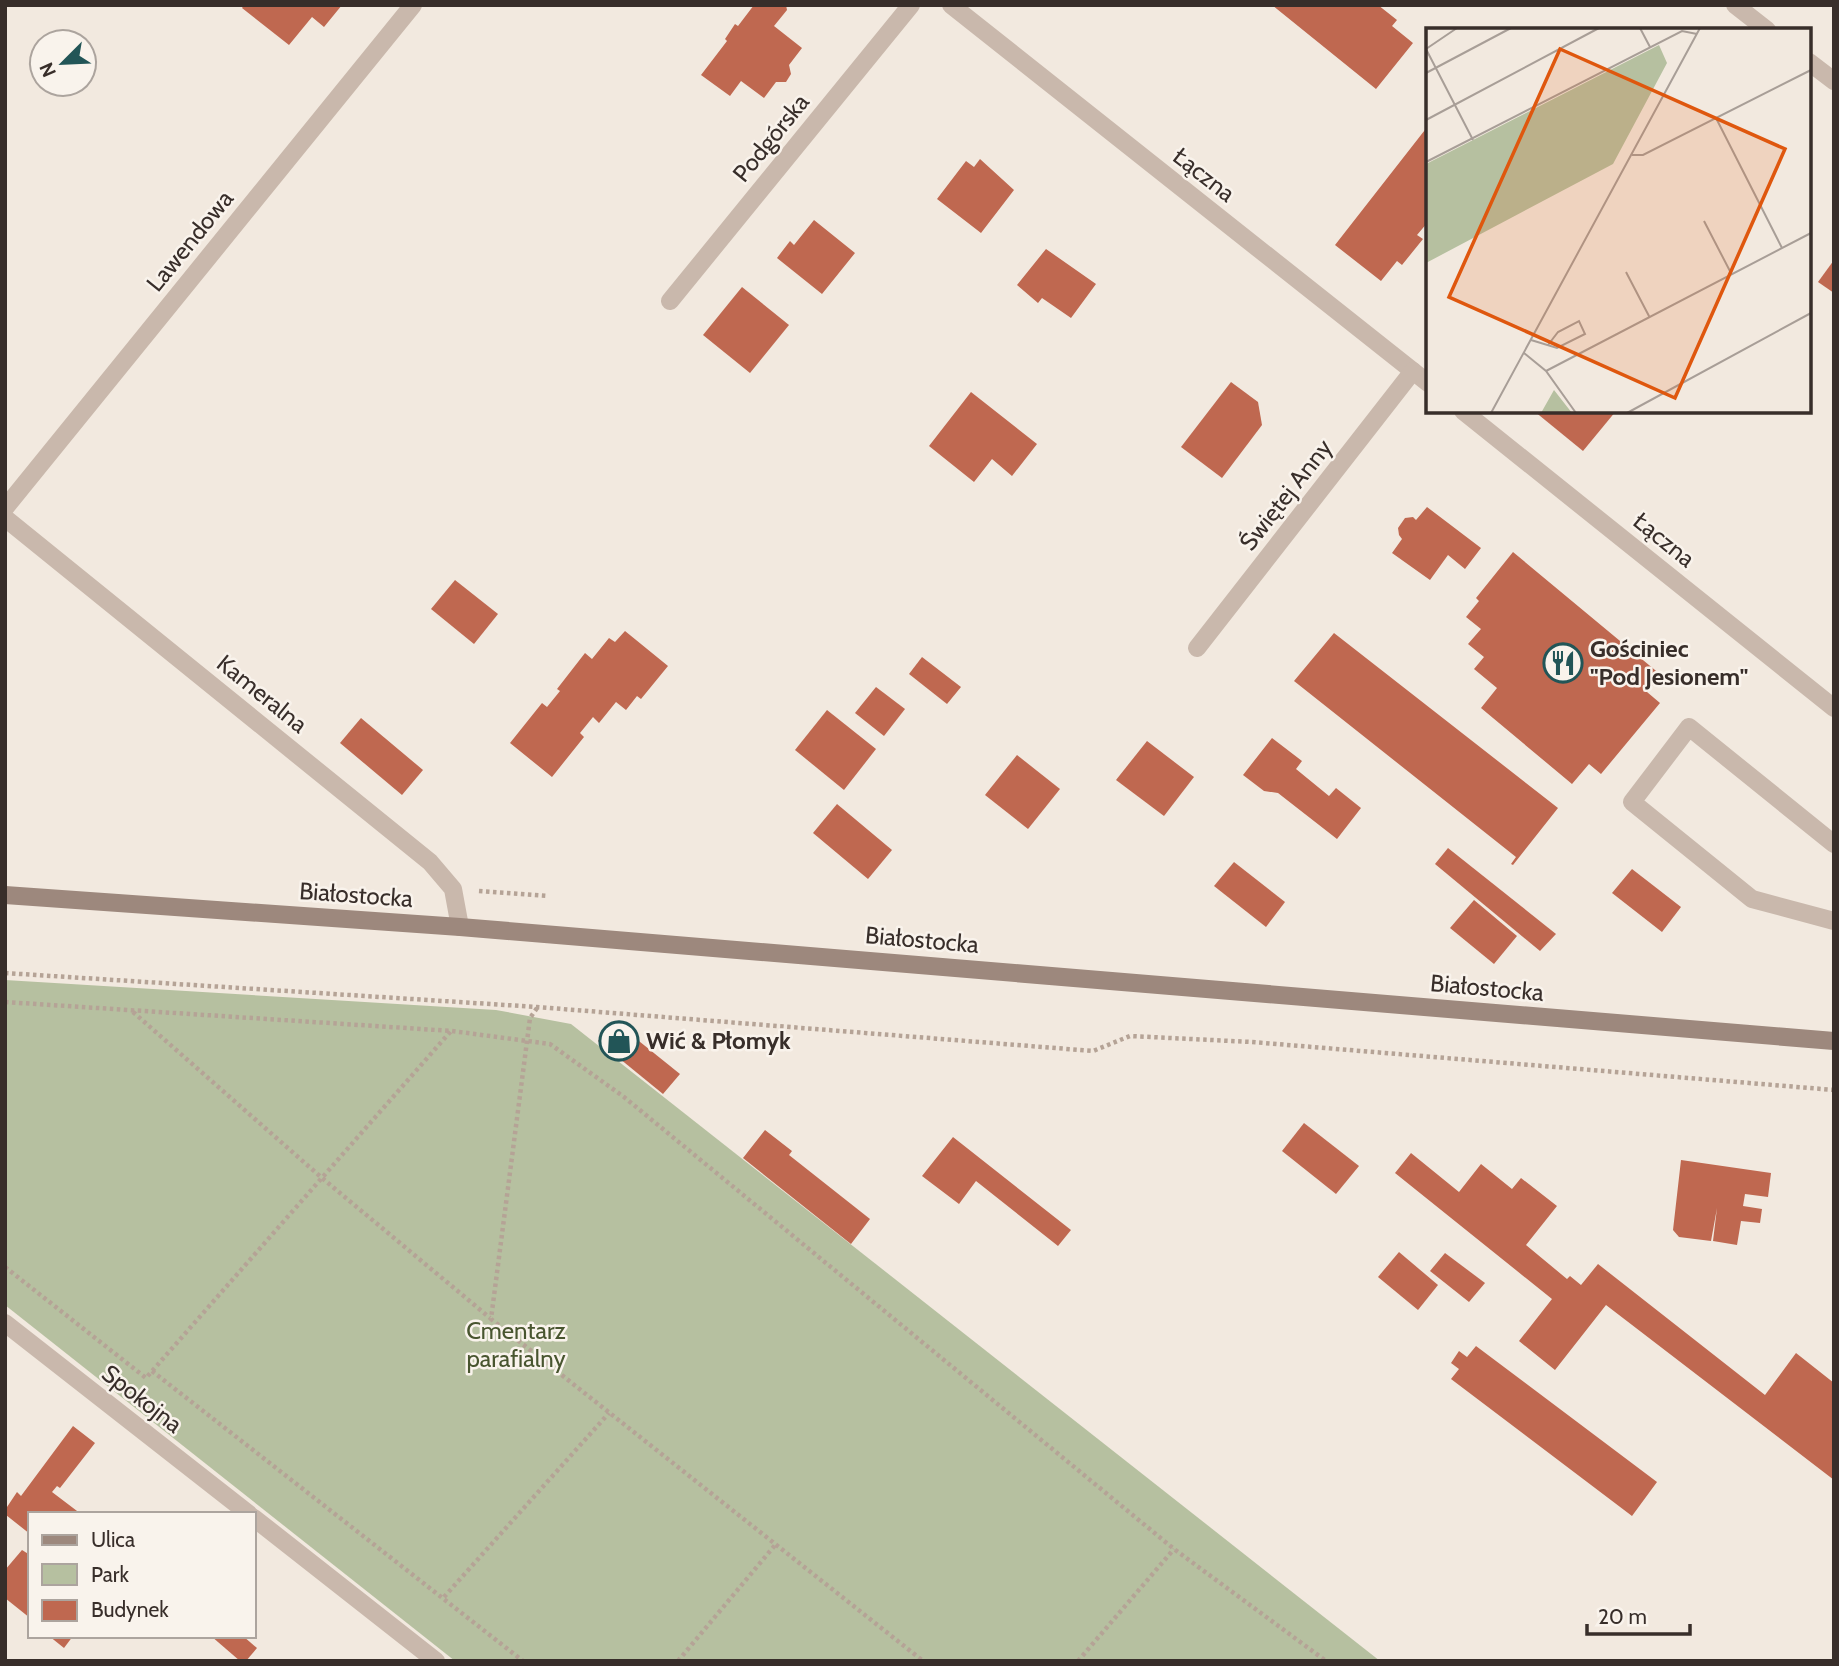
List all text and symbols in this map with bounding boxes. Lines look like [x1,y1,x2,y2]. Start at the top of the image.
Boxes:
north arrow [28,28,98,98]
inset map [1426,28,1811,413]
text: N [35,59,61,81]
street label: Podgórska [726,87,815,188]
street label: Łączna [1168,141,1241,208]
street label: Lawendowa [140,184,239,297]
street label: Świętej Anny [1233,433,1338,556]
street label: Łączna [1628,506,1701,573]
place label: Gościniec "Pod Jesionem" [1590,634,1748,691]
restaurant icon: Gościniec "Pod Jesionem" [1542,642,1584,684]
street label: Kameralna [211,648,314,739]
street label: Białostocka [298,876,414,913]
street label: Białostocka [864,920,980,959]
street label: Białostocka [1429,968,1545,1007]
shop icon: Wić & Płomyk [598,1020,640,1062]
place label: Wić & Płomyk [646,1026,791,1055]
park label: Cmentarz parafialny [466,1316,566,1373]
street label: Spokojna [96,1358,189,1439]
legend [28,1512,256,1638]
text: Ulica [91,1527,135,1552]
text: Park [91,1562,129,1587]
scale bar [1587,1592,1690,1636]
text: Budynek [91,1597,169,1622]
text: 20 m [1598,1604,1647,1629]

